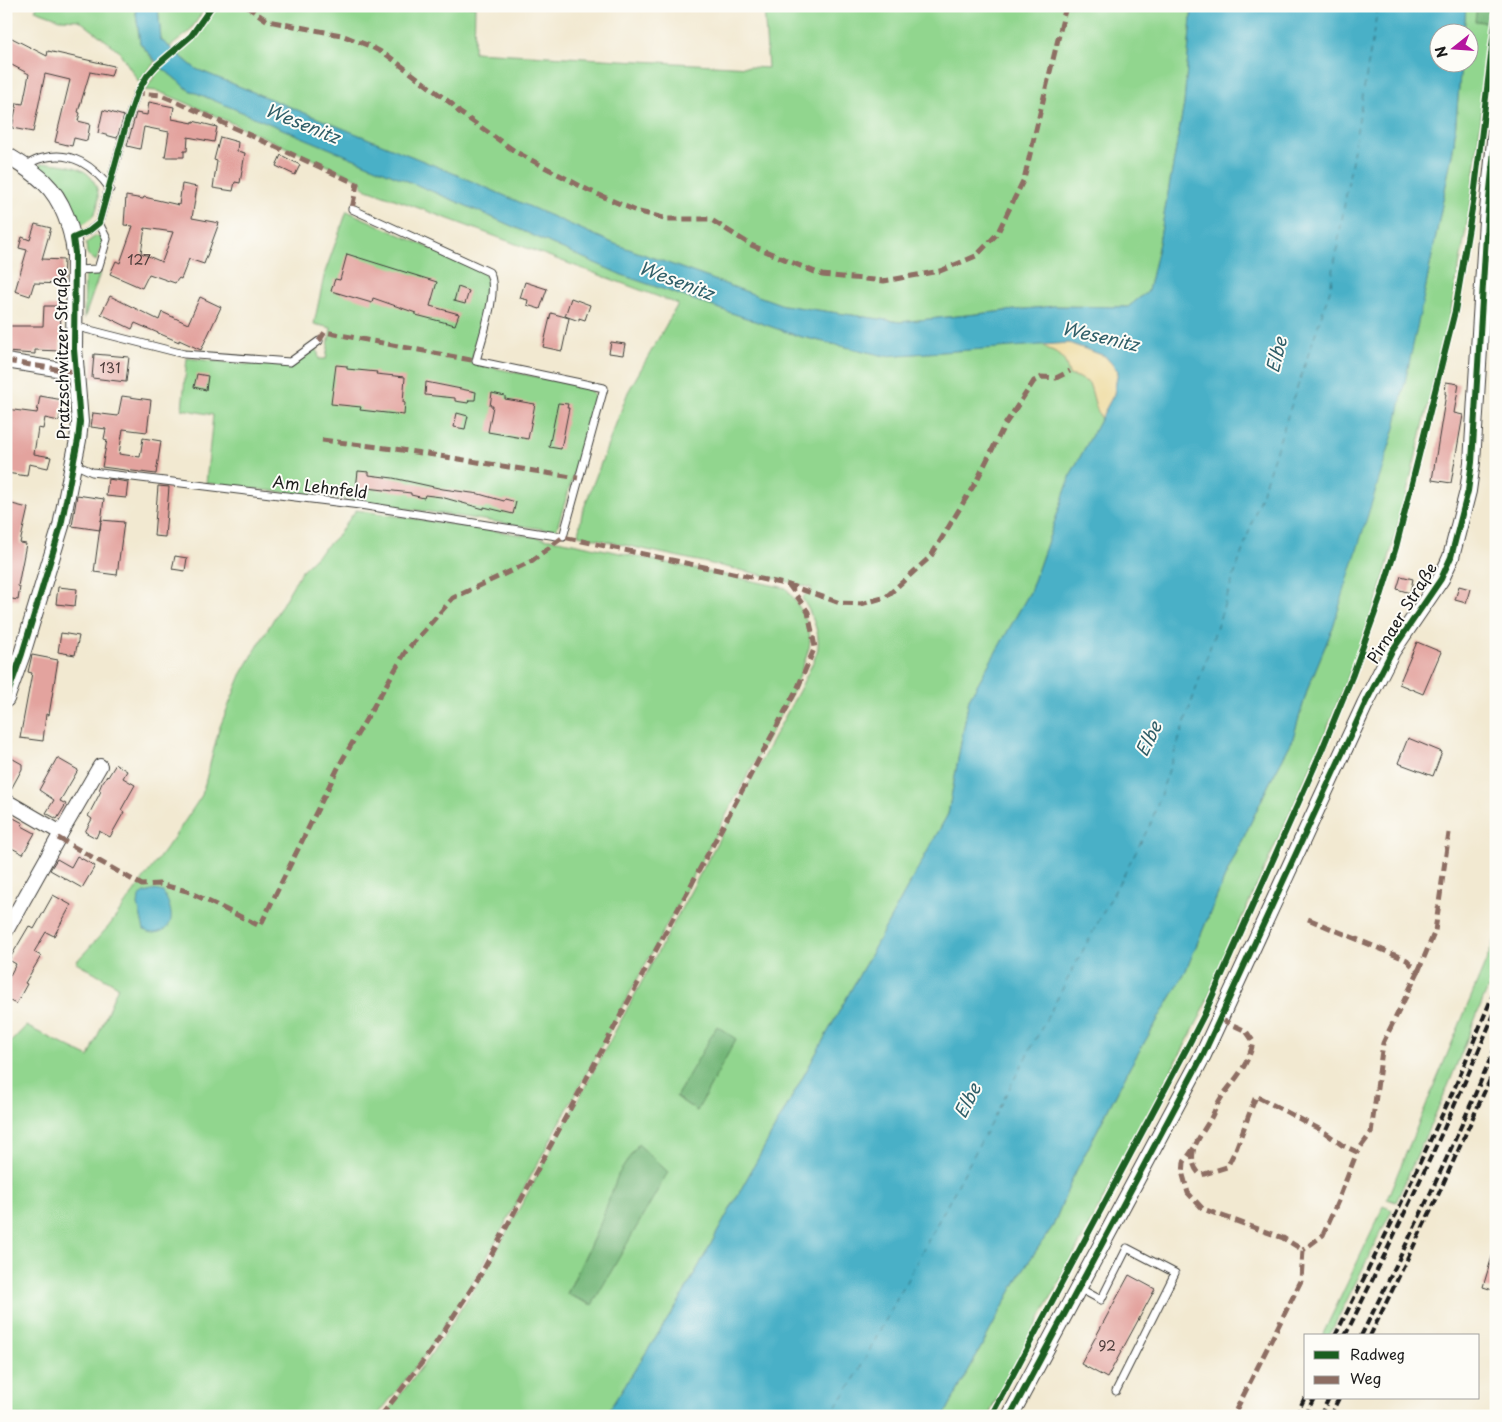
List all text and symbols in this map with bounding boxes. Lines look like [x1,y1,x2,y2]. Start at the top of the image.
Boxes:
north arrow [1430,22,1480,72]
text: N [1429,44,1453,60]
water label: Wesenitz [261,96,346,151]
house number: 127 [127,249,151,270]
water label: Wesenitz [635,253,720,307]
street label: Pratzschwitzer Straße [48,268,74,440]
water label: Wesenitz [1059,314,1144,358]
water label: Elbe [1258,333,1293,375]
house number: 131 [100,357,120,378]
street label: Am Lehnfeld [271,468,369,504]
street label: Pirnaer Straße [1360,557,1442,668]
water label: Elbe [1128,715,1168,761]
water label: Elbe [946,1077,987,1123]
legend [1304,1334,1480,1400]
house number: 92 [1098,1335,1116,1356]
text: Radweg [1350,1342,1405,1365]
text: Weg [1350,1366,1381,1389]

